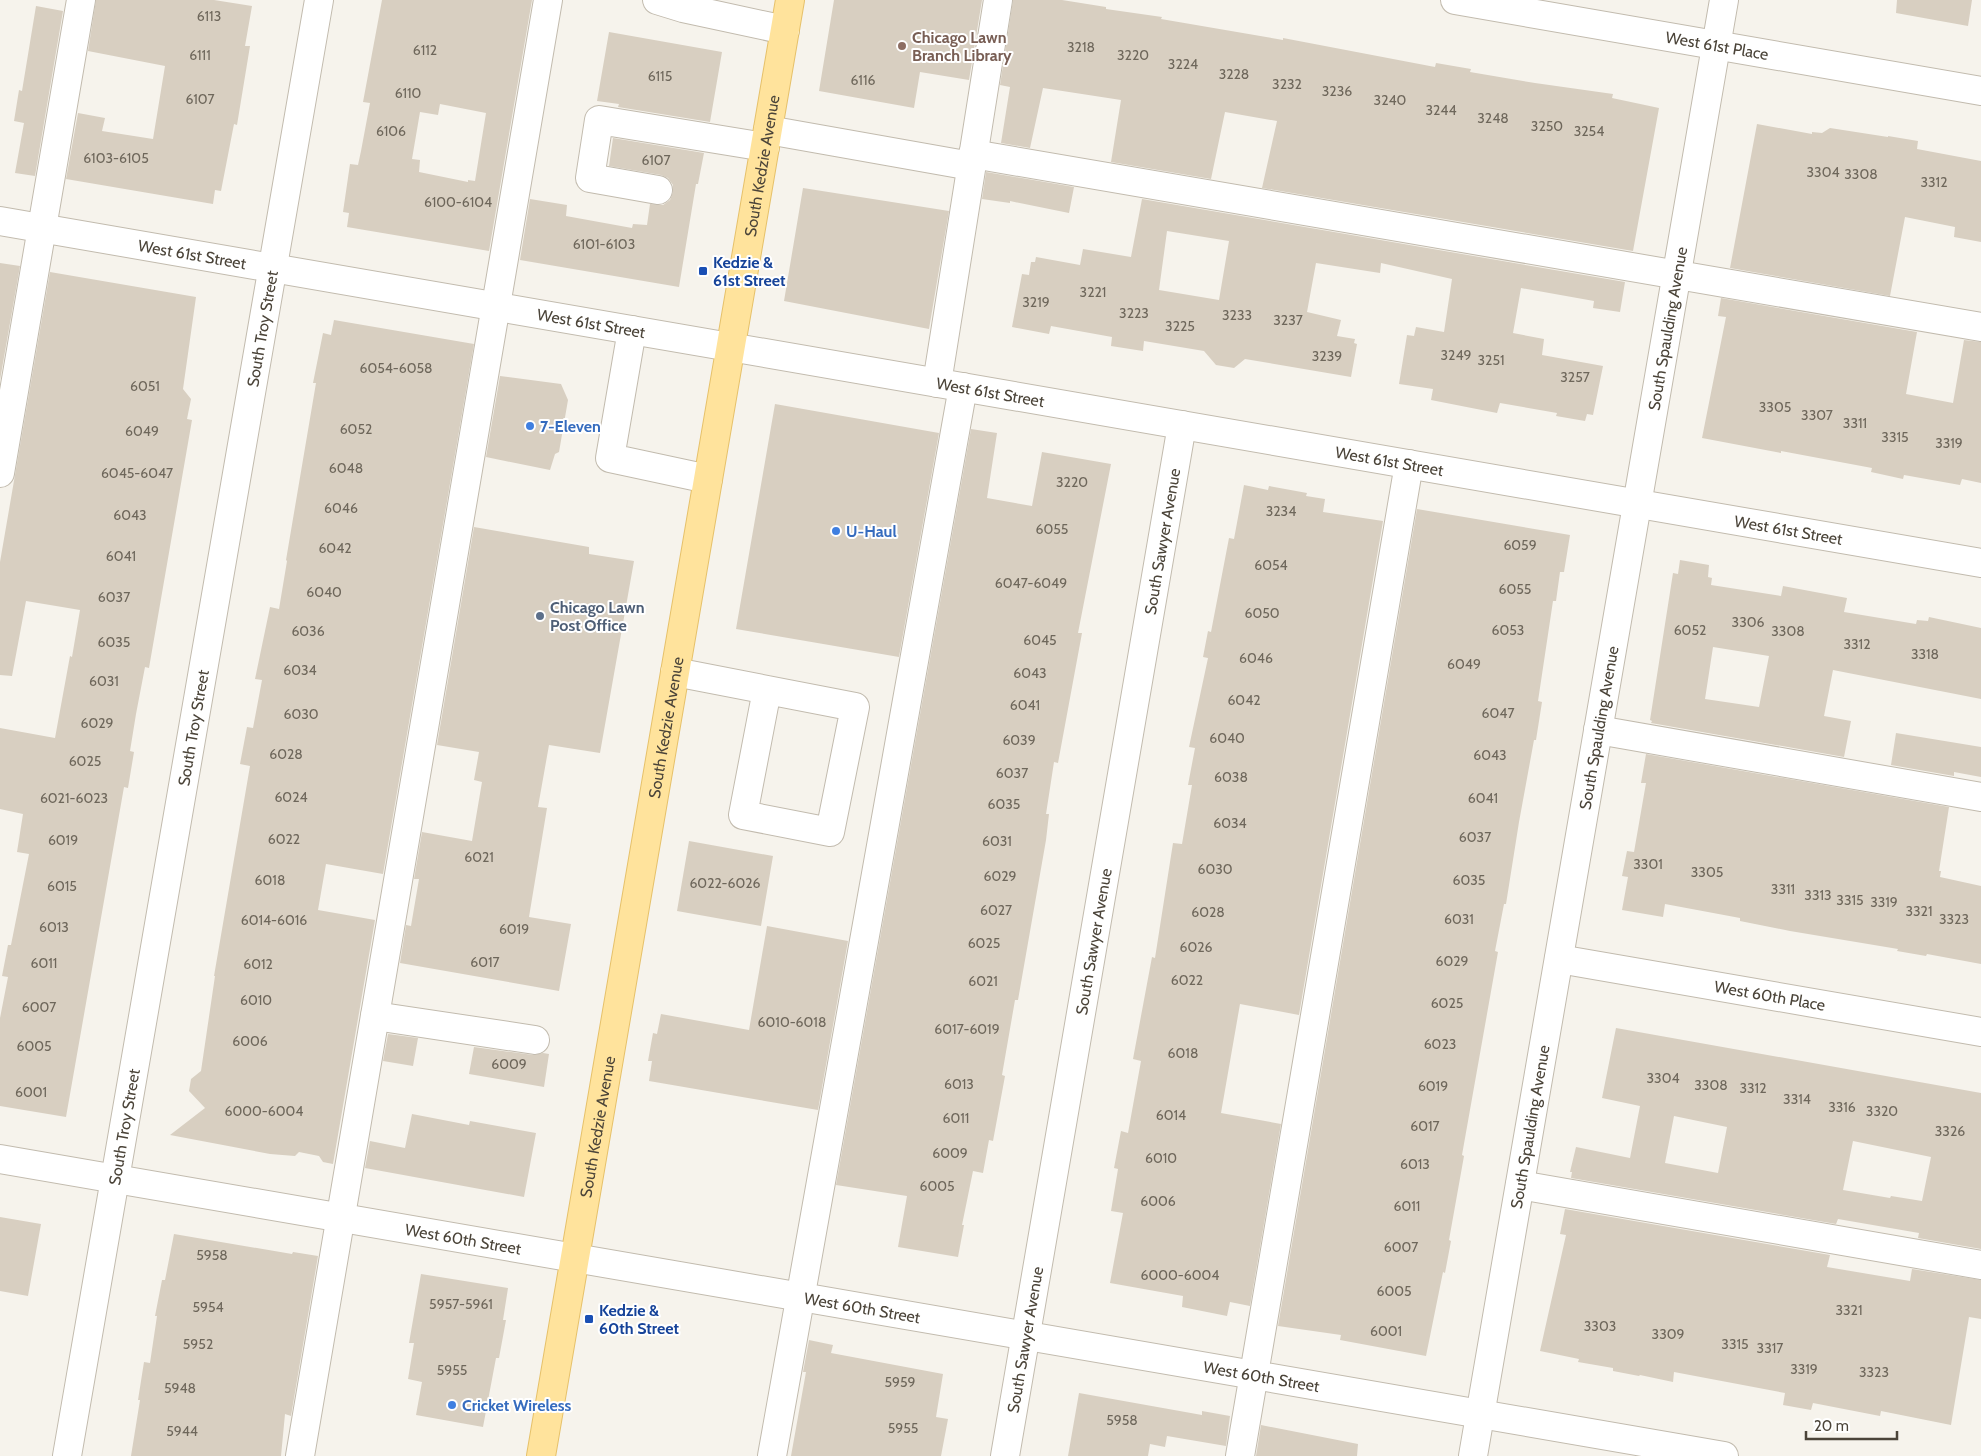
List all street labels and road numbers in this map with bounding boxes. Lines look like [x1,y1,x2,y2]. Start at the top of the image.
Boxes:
street label: West 61st Place [1664,27,1770,64]
street label: South Kedzie Avenue [740,93,783,238]
street label: West 61st Street [137,236,248,273]
street label: South Spaulding Avenue [1644,245,1691,412]
street label: South Troy Street [243,269,282,388]
street label: West 61st Street [536,304,647,342]
street label: West 61st Street [935,373,1046,411]
street label: West 61st Street [1334,442,1446,480]
street label: South Sawyer Avenue [1140,467,1184,616]
street label: West 61st Street [1733,511,1845,549]
street label: South Spaulding Avenue [1575,644,1622,811]
street label: South Kedzie Avenue [644,655,687,800]
street label: South Troy Street [174,668,213,787]
street label: South Sawyer Avenue [1071,867,1115,1016]
street label: West 60th Place [1713,977,1827,1014]
street label: South Spaulding Avenue [1506,1044,1553,1210]
street label: South Kedzie Avenue [576,1054,619,1199]
street label: South Troy Street [105,1067,143,1187]
street label: West 60th Street [404,1219,523,1258]
street label: South Sawyer Avenue [1003,1265,1047,1414]
street label: West 60th Street [803,1288,922,1327]
street label: West 60th Street [1202,1357,1322,1396]

